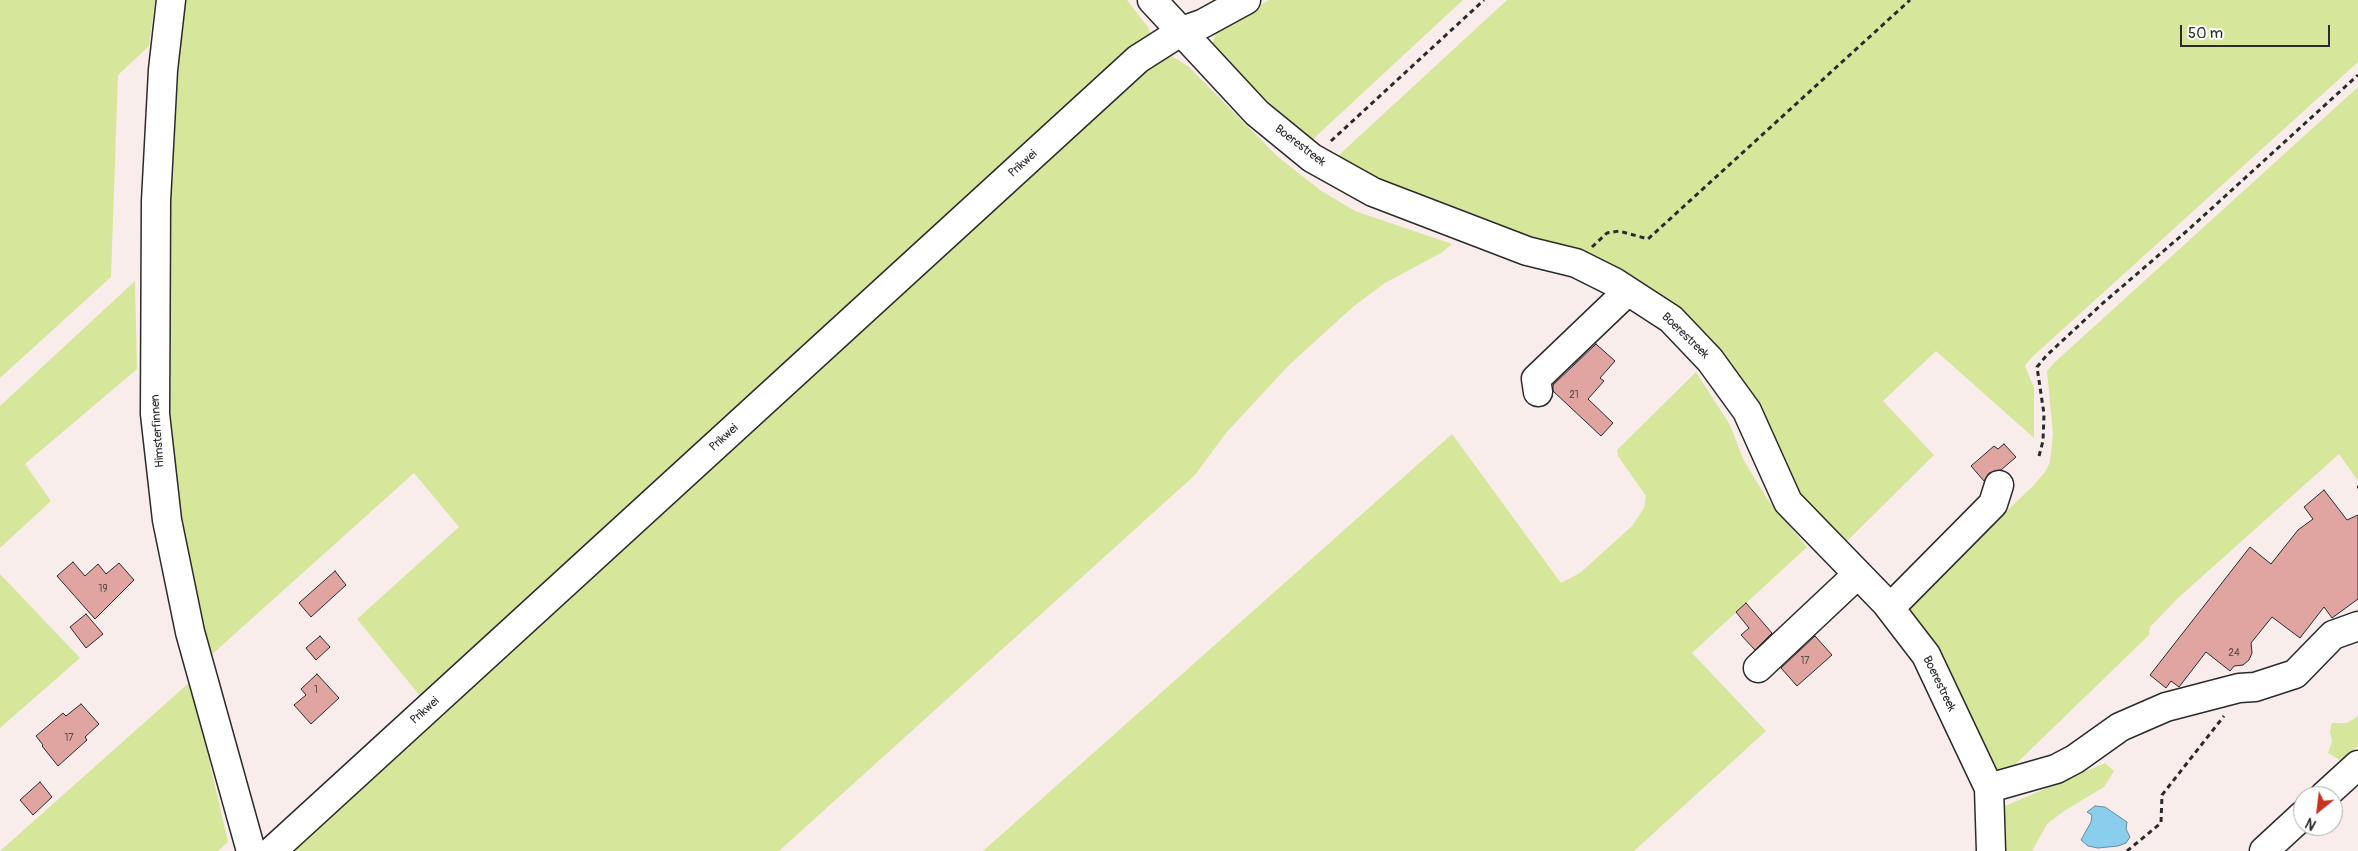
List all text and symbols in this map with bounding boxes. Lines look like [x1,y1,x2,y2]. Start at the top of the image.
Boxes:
scale bar [2183,15,2333,47]
text: 50 m [2188,24,2223,43]
street label: Boerestreek [1272,122,1328,170]
street label: Prikwei [1006,147,1040,181]
street label: Boerestreek [1658,310,1712,362]
house number: 21 [1569,389,1579,401]
street label: Himsterfinnen [148,394,168,468]
street label: Prikwei [707,421,741,455]
house number: 19 [98,583,108,595]
house number: 24 [2228,647,2240,659]
street label: Boerestreek [1919,654,1959,714]
house number: 17 [1800,655,1810,667]
house number: 1 [314,684,318,696]
street label: Prikwei [408,694,442,728]
house number: 17 [64,732,74,744]
north arrow [2293,786,2343,836]
text: N [2303,814,2319,833]

